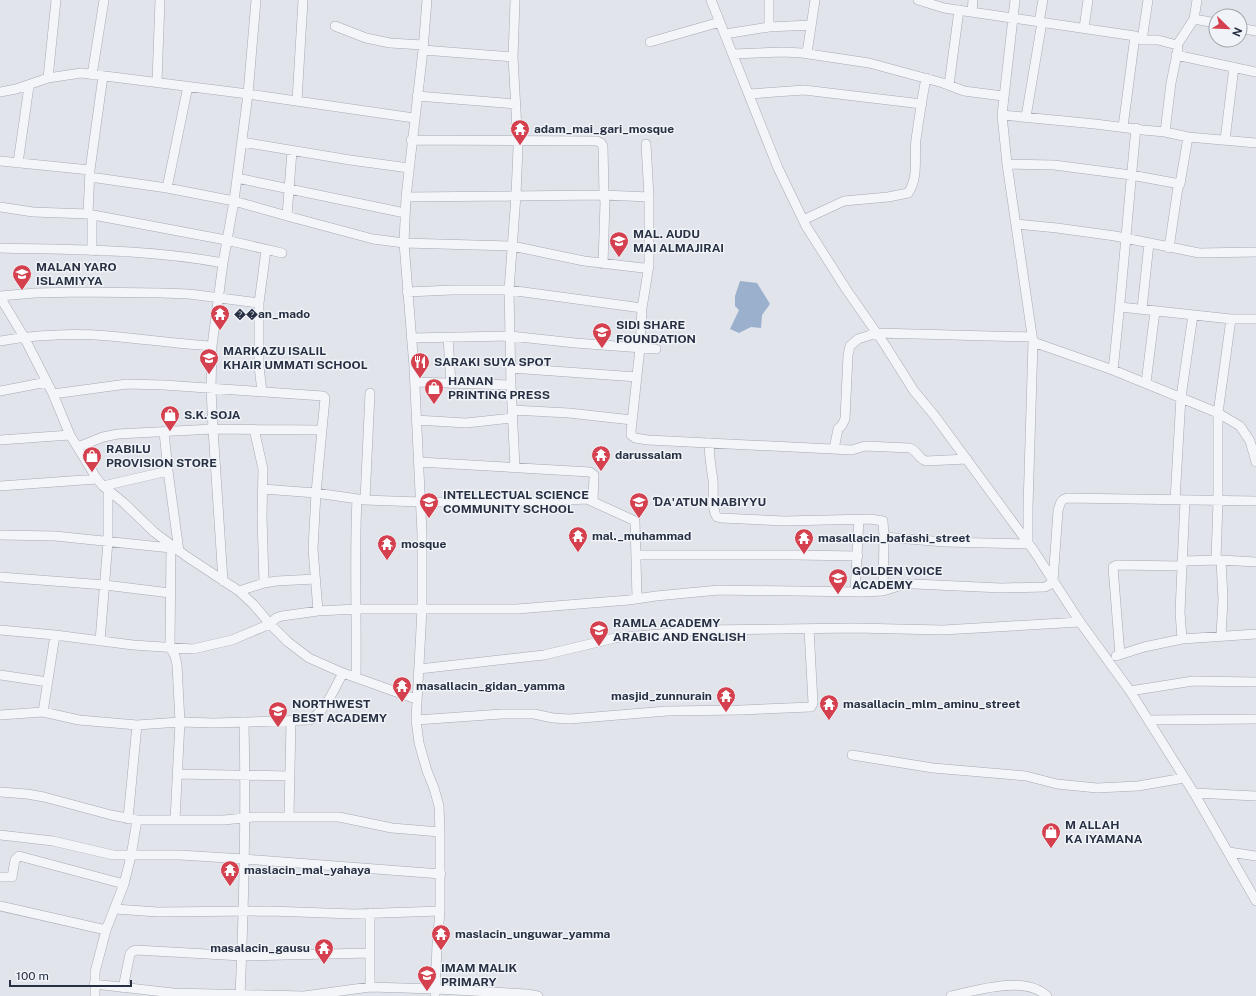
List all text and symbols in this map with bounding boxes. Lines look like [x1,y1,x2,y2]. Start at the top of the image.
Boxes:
north arrow [1208,8,1248,48]
text: N [1230,26,1244,38]
temple icon: adam_mai_gari_mosque [509,118,531,146]
place label: adam_mai_gari_mosque [534,122,674,136]
place label: MAL. AUDU MAI ALMAJIRAI [633,227,724,255]
school or university icon: MAL. AUDU MAI ALMAJIRAI [608,230,630,258]
place label: MALAN YARO ISLAMIYYA [36,260,117,288]
school or university icon: MALAN YARO ISLAMIYYA [11,263,33,291]
temple icon: ��an_mado [209,303,231,331]
place label: ��an_mado [234,307,310,321]
place label: SIDI SHARE FOUNDATION [616,318,696,346]
school or university icon: SIDI SHARE FOUNDATION [591,321,613,349]
place label: MARKAZU ISALIL KHAIR UMMATI SCHOOL [223,344,368,372]
school or university icon: MARKAZU ISALIL KHAIR UMMATI SCHOOL [198,347,220,375]
restaurant icon: SARAKI SUYA SPOT [409,351,431,379]
place label: SARAKI SUYA SPOT [434,355,552,369]
place label: HANAN PRINTING PRESS [448,374,550,402]
shop icon: HANAN PRINTING PRESS [423,377,445,405]
shop icon: S.K. SOJA [159,404,181,432]
place label: S.K. SOJA [184,408,241,422]
place label: RABILU PROVISION STORE [106,442,217,470]
temple icon: darussalam [590,444,612,472]
shop icon: RABILU PROVISION STORE [81,445,103,473]
place label: darussalam [615,448,682,462]
place label: INTELLECTUAL SCIENCE COMMUNITY SCHOOL [443,488,589,516]
school or university icon: INTELLECTUAL SCIENCE COMMUNITY SCHOOL [418,491,440,519]
school or university icon: ƊA'ATUN NABIYYU [628,491,650,519]
place label: ƊA'ATUN NABIYYU [653,495,766,509]
temple icon: mal._muhammad [567,525,589,553]
temple icon: masallacin_bafashi_street [793,527,815,555]
place label: mal._muhammad [592,529,691,543]
place label: masallacin_bafashi_street [818,531,970,545]
temple icon: mosque [376,533,398,561]
place label: mosque [401,537,446,551]
place label: GOLDEN VOICE ACADEMY [852,564,942,592]
school or university icon: GOLDEN VOICE ACADEMY [827,567,849,595]
place label: RAMLA ACADEMY ARABIC AND ENGLISH [613,616,746,644]
school or university icon: RAMLA ACADEMY ARABIC AND ENGLISH [588,619,610,647]
temple icon: masallacin_gidan_yamma [391,675,413,703]
place label: masallacin_gidan_yamma [416,679,565,693]
temple icon: masjid_zunnurain [715,685,737,713]
place label: masjid_zunnurain [611,689,712,703]
temple icon: masallacin_mlm_aminu_street [818,693,840,721]
place label: NORTHWEST BEST ACADEMY [292,697,387,725]
place label: masallacin_mlm_aminu_street [843,697,1020,711]
school or university icon: NORTHWEST BEST ACADEMY [267,700,289,728]
place label: M ALLAH KA IYAMANA [1065,818,1143,846]
shop icon: M ALLAH KA IYAMANA [1040,821,1062,849]
temple icon: maslacin_mal_yahaya [219,859,241,887]
place label: maslacin_mal_yahaya [244,863,371,877]
temple icon: maslacin_unguwar_yamma [430,923,452,951]
place label: maslacin_unguwar_yamma [455,927,611,941]
temple icon: masalacin_gausu [313,937,335,965]
place label: masalacin_gausu [210,941,310,955]
place label: IMAM MALIK PRIMARY [441,961,517,989]
scale bar [10,962,131,988]
school or university icon: IMAM MALIK PRIMARY [416,964,438,992]
text: 100 m [16,969,49,983]

